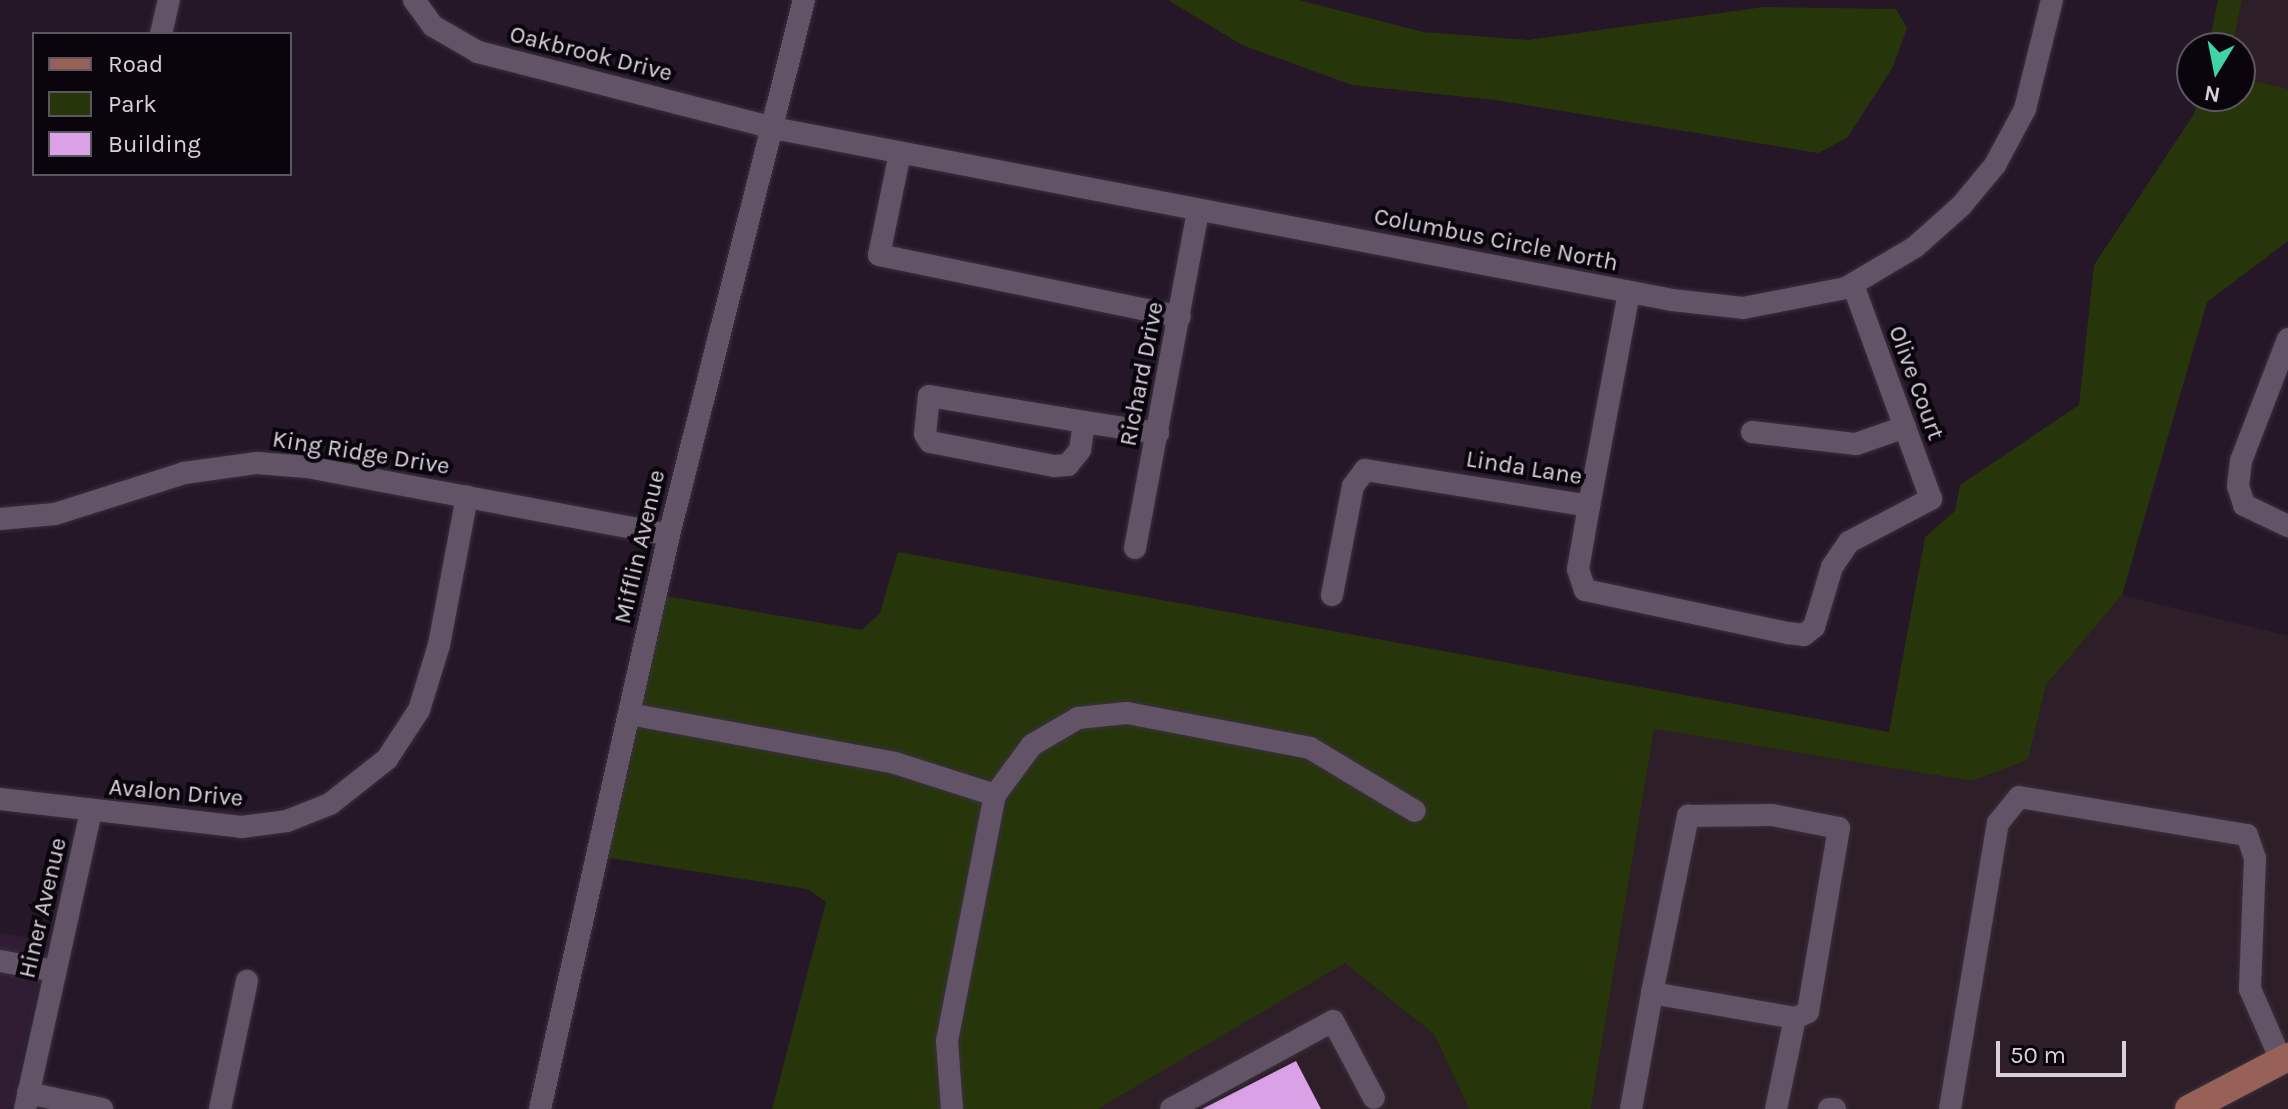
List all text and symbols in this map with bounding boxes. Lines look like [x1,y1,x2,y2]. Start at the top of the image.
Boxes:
street label: Oakbrook Drive [507,20,675,88]
legend [32,32,292,176]
north arrow [2176,32,2256,112]
text: Road [108,50,163,78]
text: N [2202,79,2222,108]
text: Park [108,90,157,118]
text: Building [108,130,201,158]
street label: Columbus Circle North [1372,202,1620,278]
street label: Richard Drive [1114,299,1170,449]
street label: Olive Court [1882,322,1950,444]
street label: King Ridge Drive [270,425,452,481]
street label: Linda Lane [1464,445,1584,491]
street label: Mifflin Avenue [608,467,672,627]
street label: Avalon Drive [108,773,244,813]
street label: Hiner Avenue [13,835,73,981]
scale bar [2000,1025,2130,1075]
text: 50 m [2010,1041,2066,1069]

